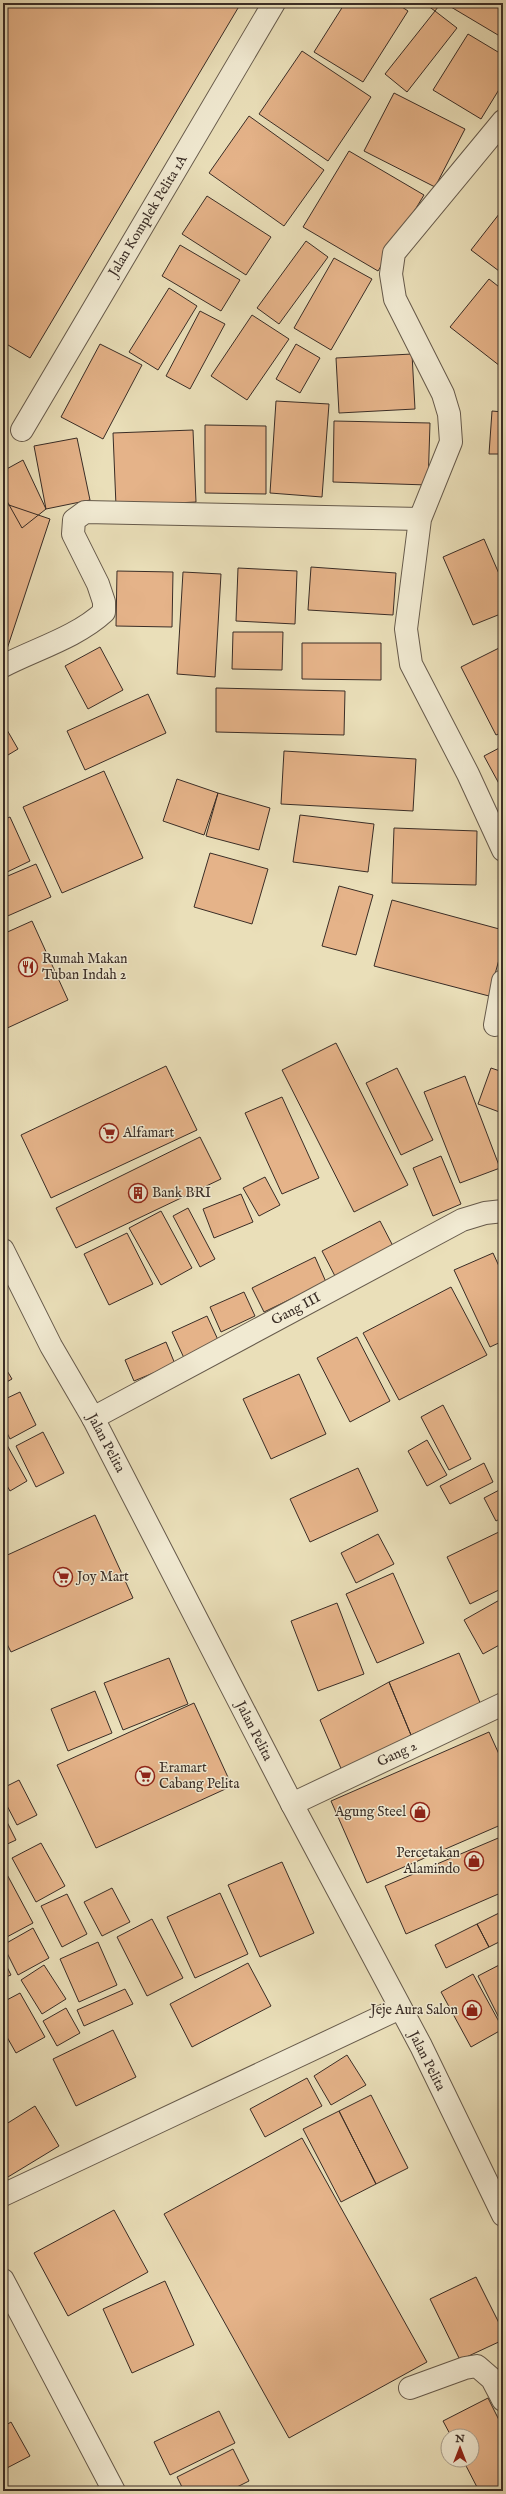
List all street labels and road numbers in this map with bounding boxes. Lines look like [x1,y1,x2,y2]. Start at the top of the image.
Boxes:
street label: Jalan Komplek Pelita 1A [103,151,192,282]
street label: Gang III [268,1289,324,1329]
street label: Jalan Pelita [82,1409,130,1477]
street label: Jalan Pelita [230,1696,277,1765]
street label: Gang 2 [374,1737,420,1771]
street label: Jalan Pelita [403,2026,450,2095]

